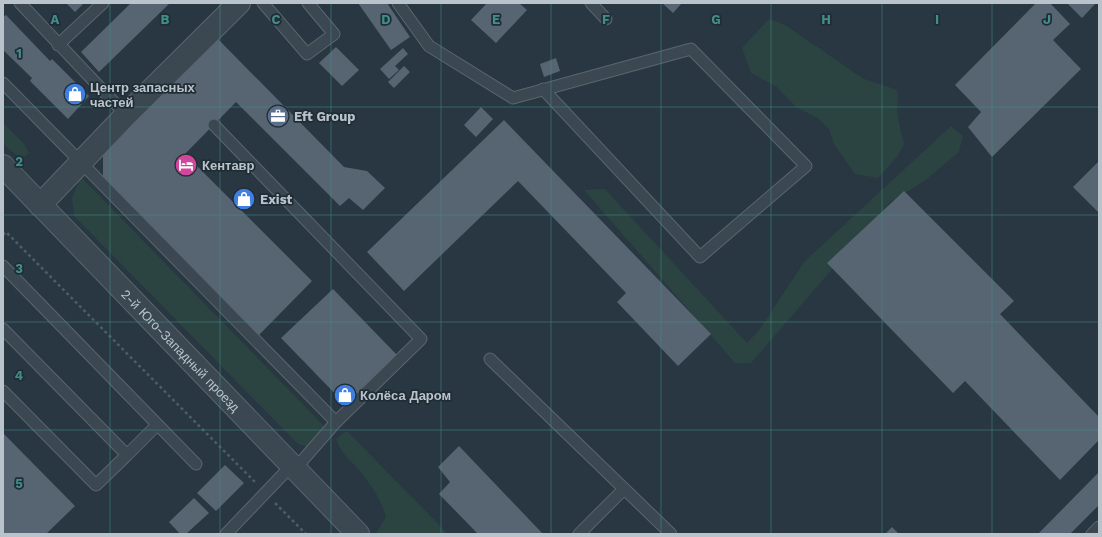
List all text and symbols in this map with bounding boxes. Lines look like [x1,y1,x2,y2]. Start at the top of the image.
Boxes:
text: A [51,12,60,27]
text: B [161,12,170,27]
text: C [272,12,281,27]
text: D [381,12,391,27]
text: E [492,12,500,27]
text: F [602,12,610,27]
text: G [711,12,721,27]
text: H [821,12,831,27]
text: I [935,12,939,27]
text: J [1043,12,1051,27]
text: 1 [16,46,22,61]
place label: Центр запасных частей [90,80,196,110]
shop icon: Центр запасных частей [62,81,88,107]
office icon: Eft Group [265,103,291,129]
place label: Eft Group [294,109,355,124]
hotel icon: Кентавр [173,152,199,178]
text: 2 [15,154,23,169]
place label: Кентавр [202,158,255,173]
shop icon: Exist [231,186,257,212]
place label: Exist [260,192,293,207]
text: 3 [15,261,23,276]
street label: 2-й Юго-Западный проезд [118,286,243,415]
text: 4 [15,368,24,383]
shop icon: Колёса Даром [332,382,358,408]
place label: Колёса Даром [360,388,451,403]
text: 5 [15,476,23,491]

